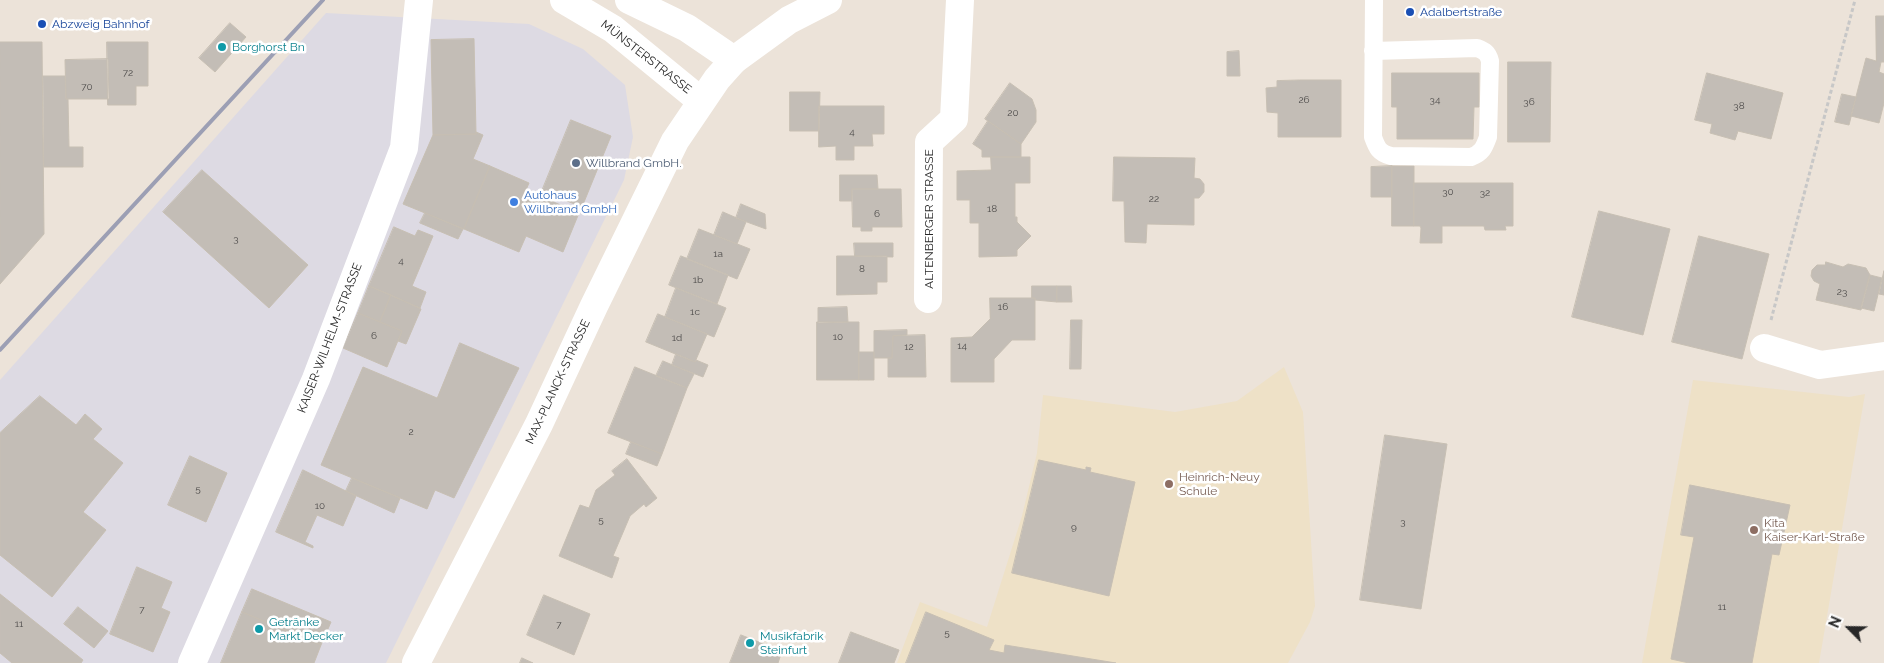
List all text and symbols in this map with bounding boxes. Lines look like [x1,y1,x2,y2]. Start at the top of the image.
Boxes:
place label: Adalbertstraße [1420,5,1502,19]
marker: Adalbertstraße [1404,6,1416,18]
place label: Abzweig Bahnhof [52,17,149,31]
street label: MÜNSTERSTRASSE [598,17,694,97]
marker: Abzweig Bahnhof [36,18,48,30]
place label: Borghorst Bn [232,40,305,54]
marker: Borghorst Bn [216,41,228,53]
house number: 72 [123,67,133,79]
house number: 70 [81,81,93,93]
house number: 26 [1298,94,1310,106]
house number: 34 [1430,94,1440,106]
house number: 36 [1523,96,1535,108]
house number: 38 [1733,100,1745,112]
house number: 20 [1007,107,1019,119]
house number: 4 [849,126,855,138]
street label: ALTENBERGER STRASSE [922,149,936,289]
place label: Willbrand GmbH. [586,156,681,170]
marker: Willbrand GmbH. [570,157,582,169]
house number: 30 [1442,186,1454,198]
house number: 32 [1480,187,1490,199]
place label: Autohaus Willbrand GmbH [524,188,617,216]
house number: 22 [1149,193,1159,205]
marker: Autohaus Willbrand GmbH [508,196,520,208]
house number: 18 [987,203,997,215]
house number: 6 [874,208,880,220]
house number: 3 [233,233,239,245]
house number: 1a [713,248,723,260]
house number: 4 [398,255,404,267]
street label: KAISER-WILHELM-STRASSE [295,261,365,415]
house number: 8 [859,263,865,275]
house number: 1b [693,274,703,286]
house number: 23 [1837,286,1847,298]
house number: 16 [998,301,1008,313]
house number: 1c [690,306,700,318]
street label: MAX-PLANCK-STRASSE [523,317,593,447]
house number: 6 [371,330,377,342]
house number: 10 [833,331,843,343]
house number: 1d [672,332,682,344]
house number: 14 [957,340,967,352]
house number: 12 [904,341,914,353]
house number: 2 [408,426,414,438]
place label: Heinrich-Neuy Schule [1179,470,1260,498]
marker: Heinrich-Neuy Schule [1163,478,1175,490]
house number: 5 [195,483,201,495]
house number: 10 [315,500,325,512]
house number: 5 [598,514,604,526]
house number: 3 [1400,516,1406,528]
place label: Kita Kaiser-Karl-Straße [1764,516,1865,544]
house number: 9 [1071,521,1077,533]
marker: Kita Kaiser-Karl-Straße [1748,524,1760,536]
house number: 11 [1718,601,1726,613]
north arrow [1824,603,1874,653]
house number: 7 [139,604,145,616]
text: N [1826,614,1845,630]
place label: Getränke Markt Decker [269,615,343,643]
house number: 11 [15,618,23,630]
house number: 7 [556,619,562,631]
marker: Getränke Markt Decker [253,623,265,635]
house number: 5 [944,627,950,639]
place label: Musikfabrik Steinfurt [760,629,823,657]
marker: Musikfabrik Steinfurt [744,637,756,649]

